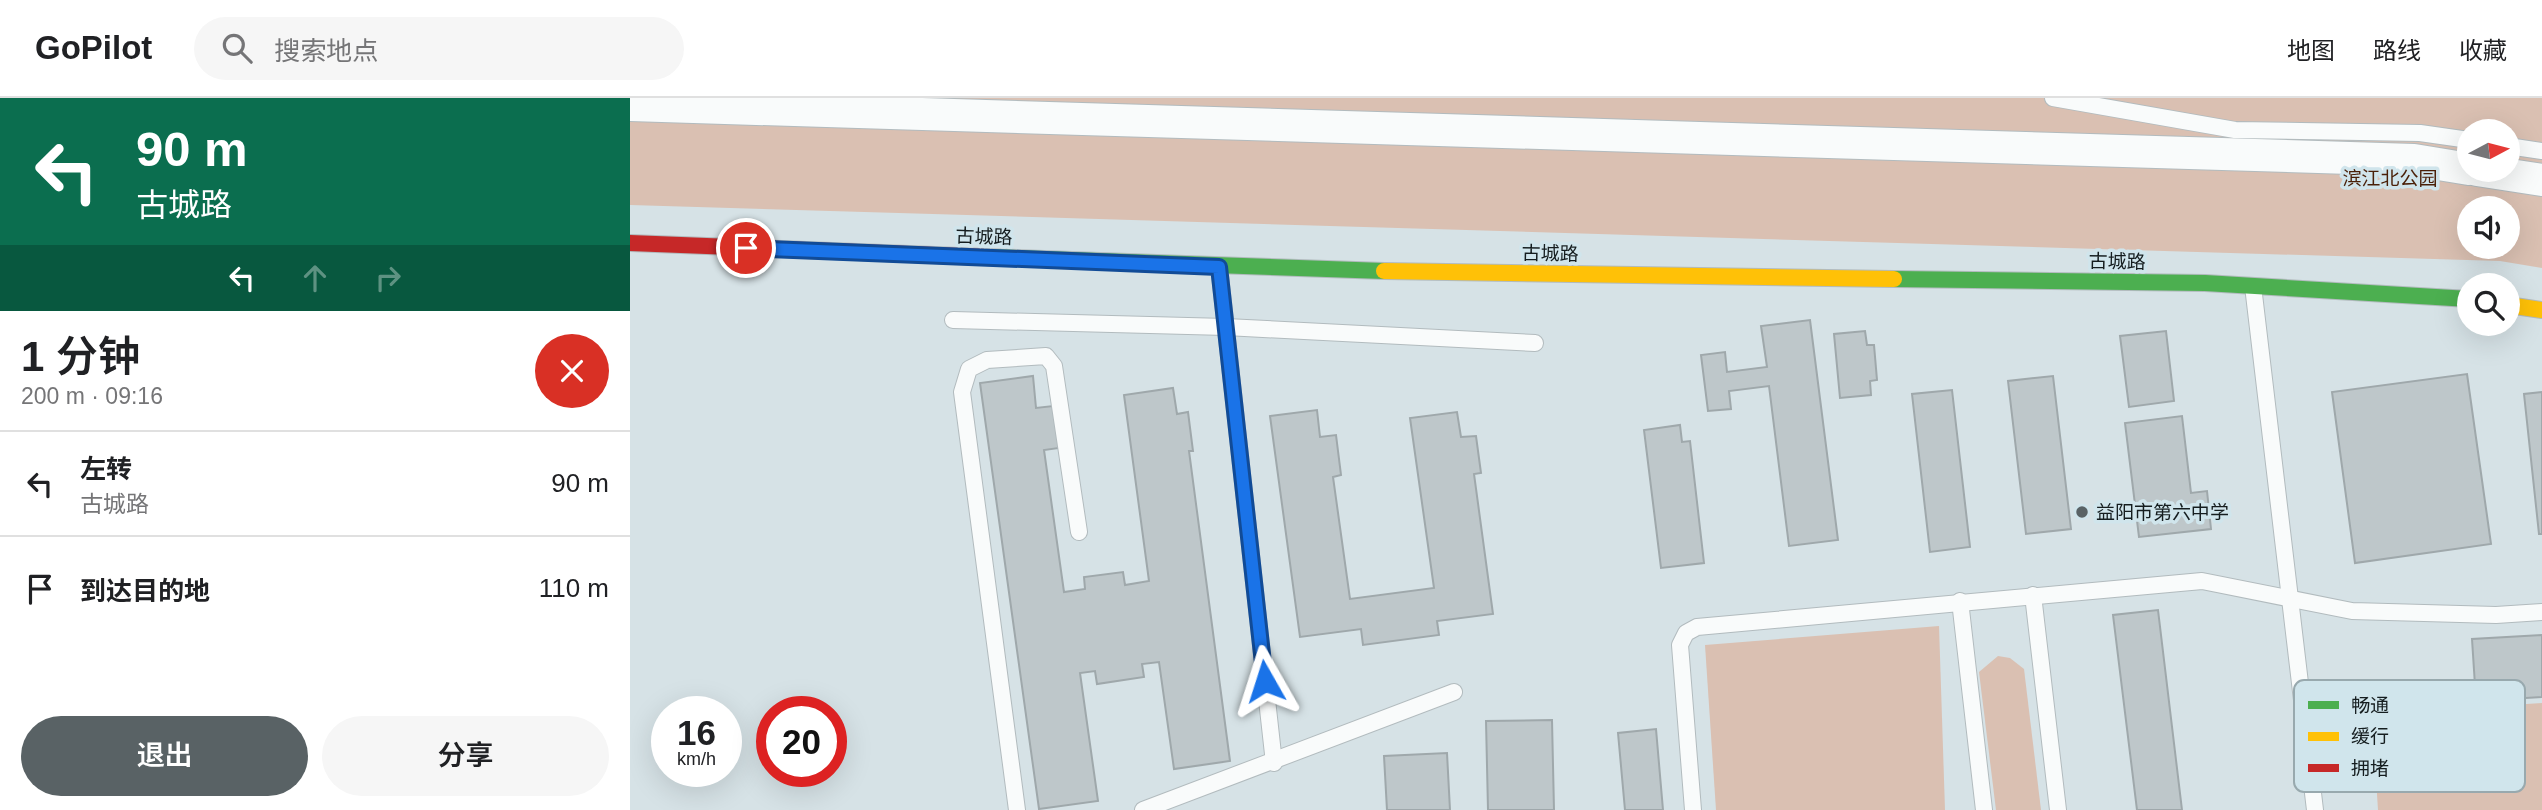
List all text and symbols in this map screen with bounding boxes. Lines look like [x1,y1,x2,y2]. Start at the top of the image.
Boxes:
search box [194,17,684,80]
text: GoPilot [35,29,152,66]
icon: search [218,29,256,67]
text: 搜索地点 [274,36,378,66]
text: 地图 [2287,37,2335,64]
text: 路线 [2373,37,2421,64]
text: 收藏 [2459,37,2507,64]
north arrow [2457,119,2520,182]
map controls [2457,119,2520,336]
text: 90 m [136,122,248,176]
icon: left [21,126,112,217]
park label: 滨江北公园 [2342,168,2438,189]
text: 古城路 [136,187,232,223]
button: sound [2457,196,2520,259]
pin [716,218,776,278]
street label: 古城路 [955,225,1013,248]
icon: arrive [727,229,765,267]
street label: 古城路 [1521,243,1579,264]
street label: 古城路 [2088,251,2146,272]
icon: left [223,259,261,297]
icon: ahead [296,259,334,297]
icon: right [369,259,407,297]
button: search [2457,273,2520,336]
text: 1 分钟 [21,333,140,380]
button: close [535,334,609,408]
text: 200 m · 09:16 [21,383,163,409]
text: 左转 [80,454,132,484]
icon: left [21,465,59,503]
text: 90 m [551,468,609,498]
text: 古城路 [80,491,149,517]
place label: 益阳市第六中学 [2096,502,2229,523]
marker: 益阳市第六中学 [2074,504,2090,520]
icon: arrive [21,570,59,608]
text: 110 m [539,573,609,603]
text: 到达目的地 [80,576,210,606]
position arrow [1228,644,1302,718]
legend [2294,680,2525,792]
text: 畅通 [2351,695,2389,716]
speed limit sign: 20 [756,696,847,787]
text: 16 [677,713,716,752]
button: 退出 [21,716,308,796]
button: 分享 [322,716,609,796]
text: 缓行 [2351,726,2389,747]
text: km/h [677,749,716,769]
text: 拥堵 [2351,758,2389,779]

